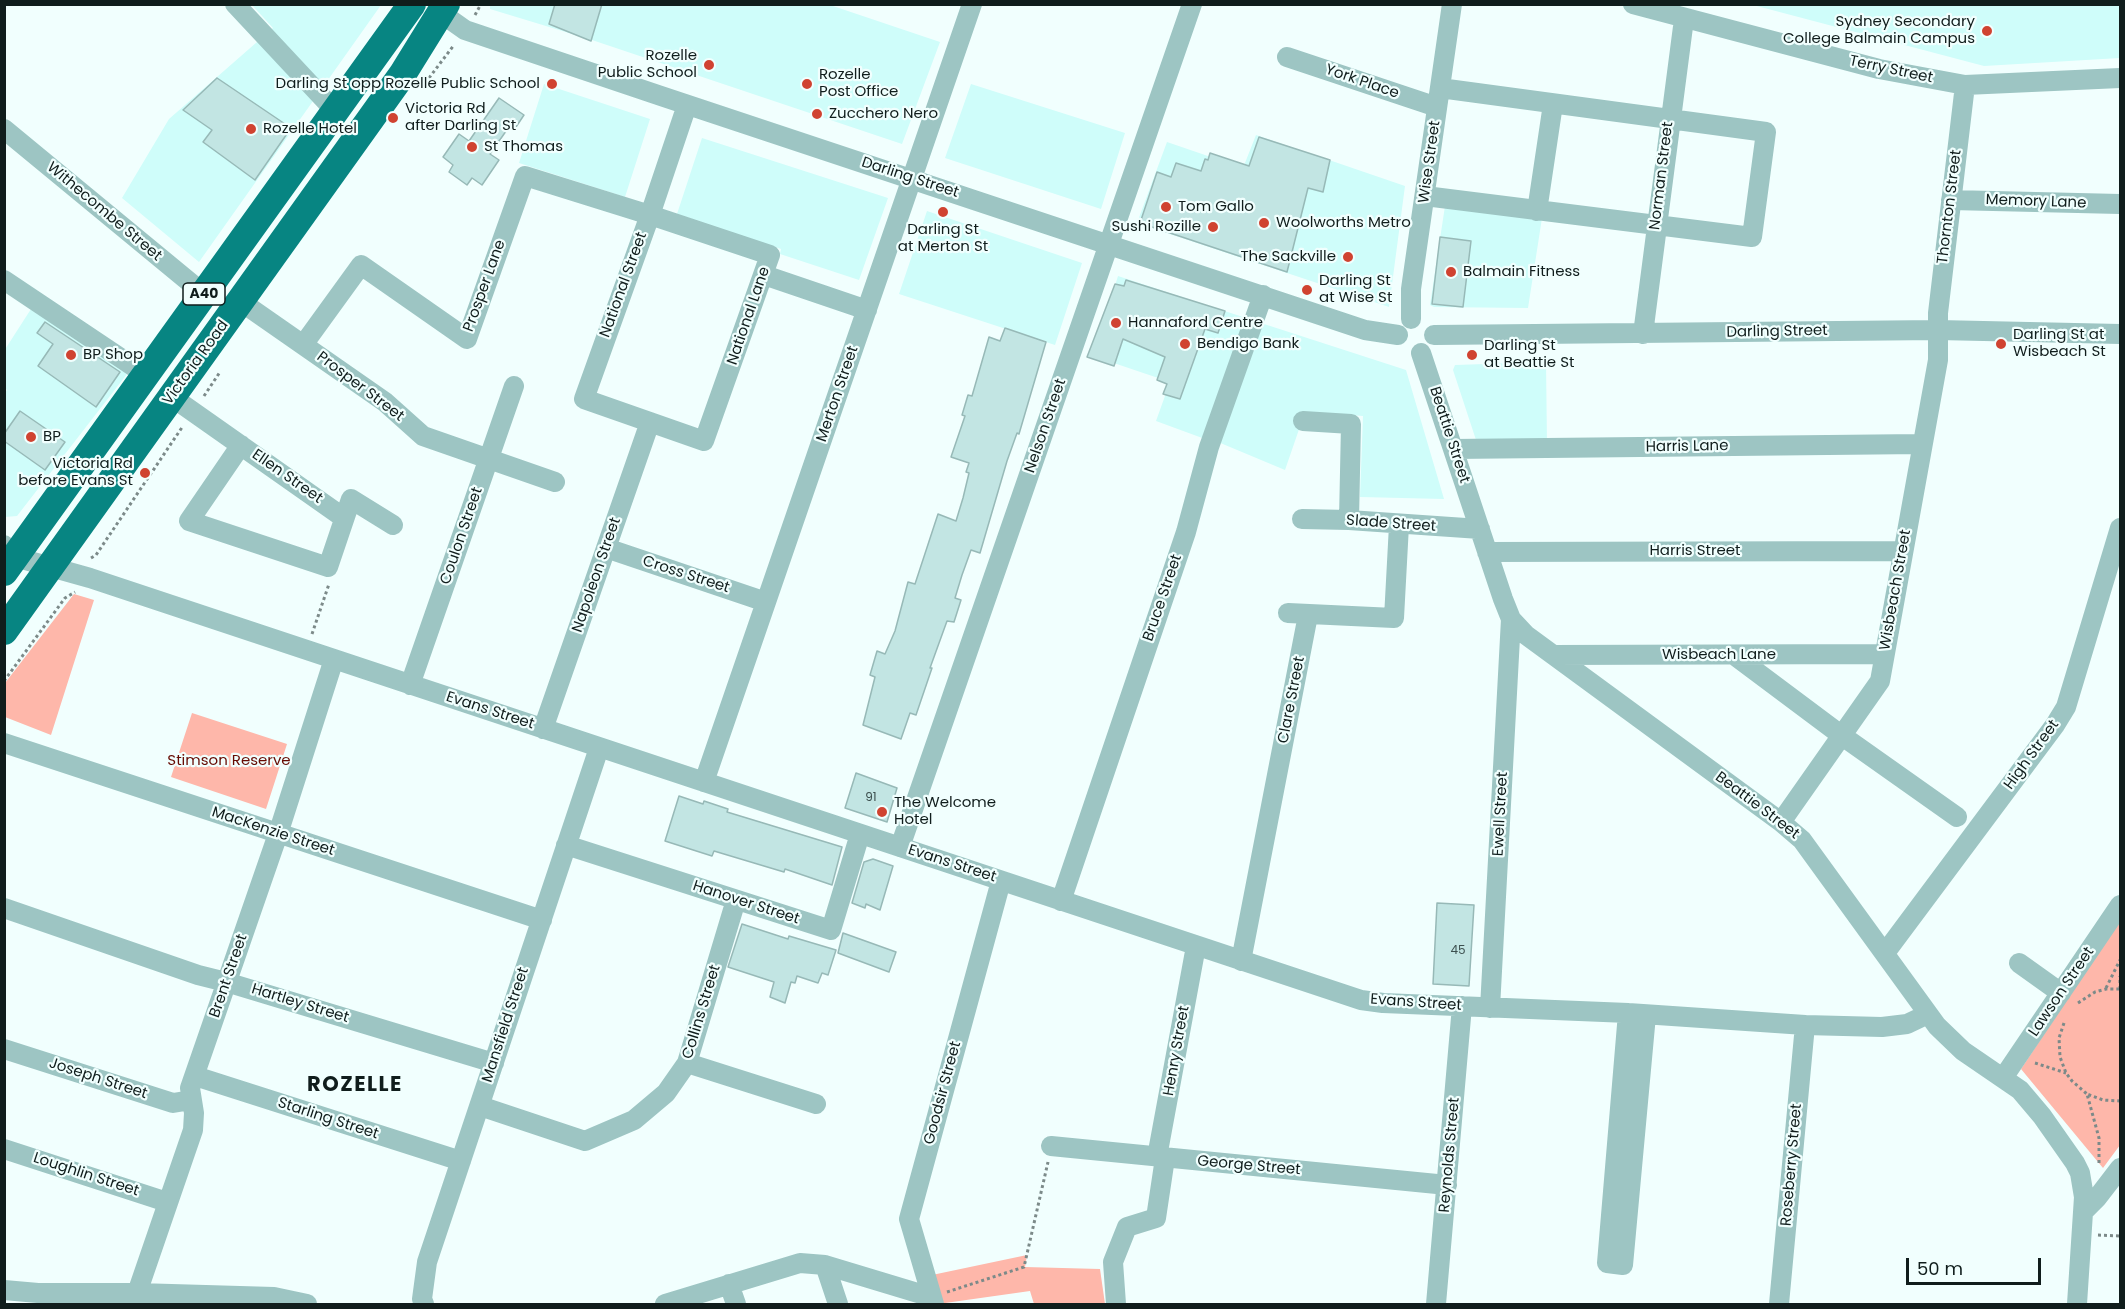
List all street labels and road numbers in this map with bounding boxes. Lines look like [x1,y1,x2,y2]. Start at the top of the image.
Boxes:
street label: Terry Street [1848,52,1934,88]
street label: York Place [1323,61,1401,103]
street label: Wise Street [1415,119,1445,205]
street label: Norman Street [1646,121,1678,231]
street label: Thornton Street [1934,149,1966,265]
street label: Darling Street [859,154,961,202]
street label: Withecombe Street [43,159,165,265]
street label: Memory Lane [1985,191,2087,213]
street label: National Street [597,230,651,340]
street label: Prosper Lane [460,238,510,334]
street label: National Lane [724,265,774,367]
road number: A40 [183,283,225,305]
street label: Victoria Road [159,317,233,409]
street label: Darling Street [1726,322,1828,342]
street label: Merton Street [813,344,863,444]
street label: Prosper Street [313,348,407,426]
street label: Nelson Street [1021,377,1071,475]
street label: Beattie Street [1425,384,1473,486]
street label: Harris Lane [1645,437,1729,457]
street label: Ellen Street [248,446,326,508]
street label: Coulon Street [437,485,487,587]
street label: Slade Street [1345,512,1437,536]
street label: Napoleon Street [569,515,625,635]
street label: Wisbeach Street [1877,528,1915,652]
street label: Harris Street [1649,542,1741,560]
street label: Cross Street [640,552,732,598]
street label: Bruce Street [1140,552,1186,644]
street label: Wisbeach Lane [1662,646,1776,664]
street label: Clare Street [1275,655,1309,745]
street label: Evans Street [444,688,536,734]
street label: High Street [2001,717,2063,793]
street label: Beattie Street [1711,769,1803,843]
street label: Ewell Street [1490,771,1512,857]
street label: MacKenzie Street [209,804,337,860]
street label: Evans Street [906,841,998,887]
street label: Hanover Street [690,877,802,929]
street label: Brent Street [206,932,252,1020]
street label: Lawson Street [2025,944,2099,1040]
street label: Collins Street [679,963,725,1061]
street label: Mansfield Street [479,965,533,1085]
street label: Hartley Street [249,981,351,1027]
street label: Evans Street [1370,991,1462,1015]
street label: Henry Street [1160,1005,1194,1097]
street label: Goodsir Street [921,1039,965,1147]
street label: Joseph Street [47,1055,149,1103]
street label: Starling Street [275,1094,381,1144]
street label: Reynolds Street [1436,1097,1464,1213]
street label: Roseberry Street [1778,1103,1806,1227]
street label: Loughlin Street [31,1149,141,1201]
street label: George Street [1197,1153,1301,1179]

